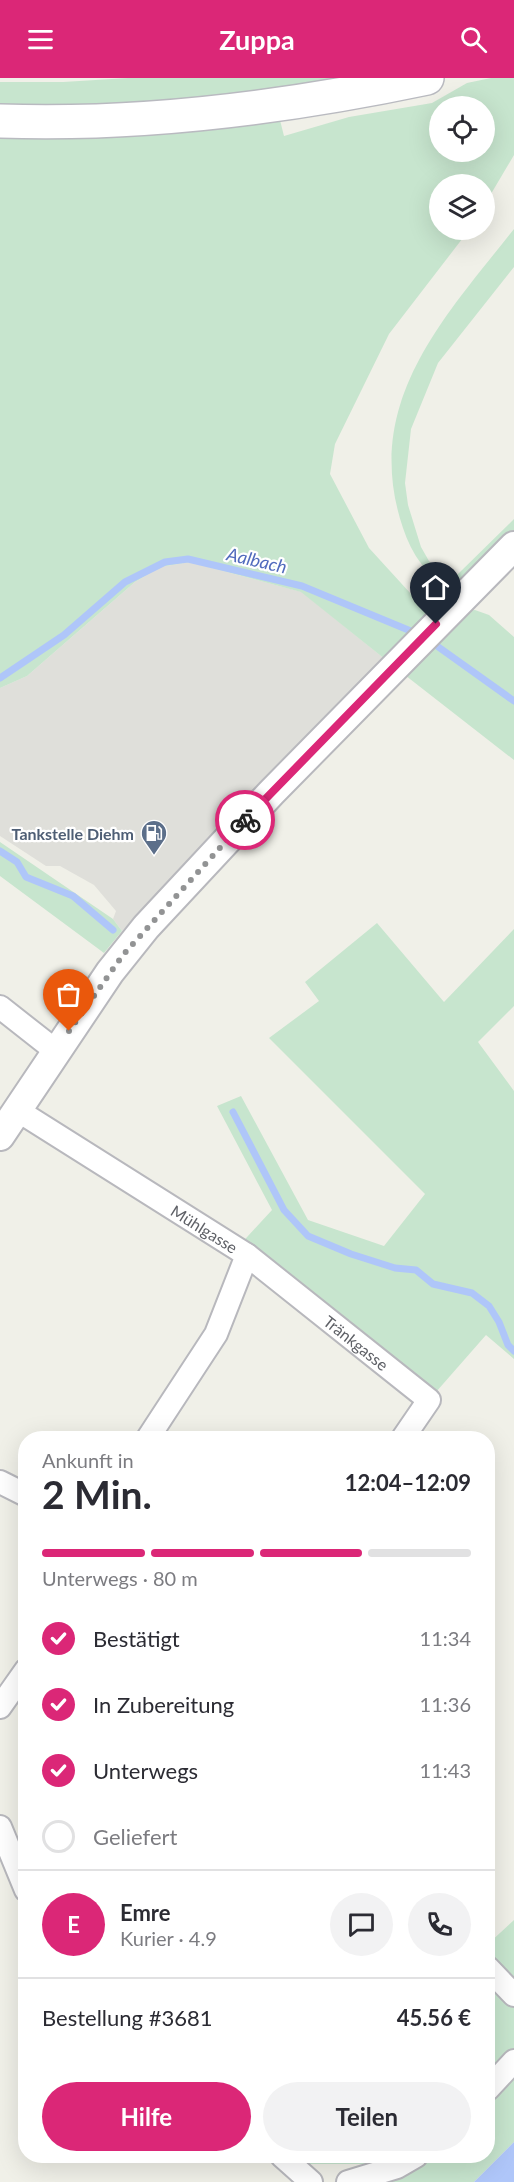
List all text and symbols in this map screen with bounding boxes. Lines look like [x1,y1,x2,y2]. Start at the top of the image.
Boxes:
icon: menu [24,23,57,56]
text: Zuppa [219,23,295,56]
icon: search [457,23,490,56]
map controls [429,96,495,240]
button: locate [429,96,495,162]
button: layers [429,174,495,240]
water label: Aalbach [224,542,289,578]
pin [410,562,461,624]
icon: home [419,571,452,604]
courier [215,790,275,850]
icon: bike [229,804,262,837]
fuel station icon: Tankstelle Diehm [139,818,169,856]
place label: Tankstelle Diehm [12,824,134,843]
pin [43,969,94,1031]
icon: bag [52,978,85,1011]
street label: Mühlgasse [168,1200,242,1256]
street label: Tränkgasse [320,1311,393,1374]
text: Ankunft in [42,1448,134,1472]
text: 12:04–12:09 [345,1469,471,1496]
text: 2 Min. [42,1471,152,1517]
text: Unterwegs · 80 m [42,1566,198,1590]
icon: check [42,1622,75,1655]
text: Bestätigt [93,1625,180,1652]
text: 11:34 [420,1626,471,1650]
icon: check [42,1688,75,1721]
text: In Zubereitung [93,1691,234,1718]
text: 11:36 [420,1692,471,1716]
icon: check [42,1754,75,1787]
text: Unterwegs [93,1757,198,1784]
text: 11:43 [420,1758,471,1782]
text: Geliefert [93,1823,177,1850]
button: chat [330,1893,393,1956]
button: phone [408,1893,471,1956]
text: Emre [120,1899,170,1926]
text: E [67,1911,80,1938]
text: Kurier · 4.9 [120,1926,217,1950]
text: Bestellung #3681 [42,2004,212,2031]
text: 45.56 € [397,2004,471,2031]
button: Hilfe [42,2082,251,2151]
button: Teilen [263,2082,471,2151]

